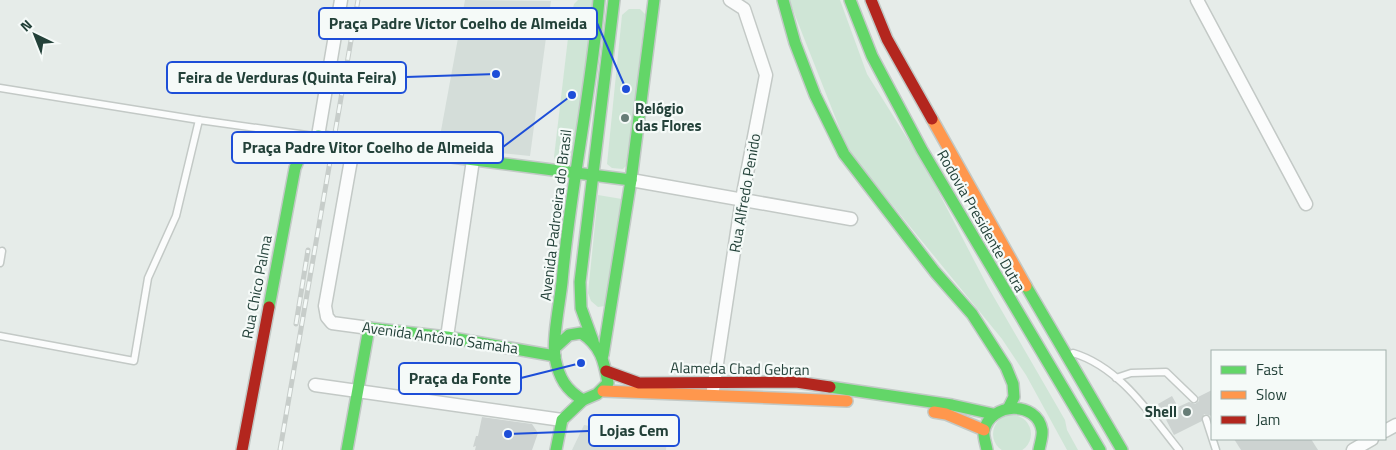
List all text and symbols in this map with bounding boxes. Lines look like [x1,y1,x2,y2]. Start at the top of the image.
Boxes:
callout: Praça Padre Victor Coelho de Almeida [319,8,597,39]
north arrow [10,10,60,60]
text: Praça Padre Victor Coelho de Almeida [329,11,587,35]
text: N [15,14,37,36]
callout: Feira de Verduras (Quinta Feira) [167,62,406,93]
text: Feira de Verduras (Quinta Feira) [178,65,396,89]
place label: Relógio das Flores [635,97,702,137]
marker: Relógio das Flores [619,112,631,124]
street label: Avenida Padroeira do Brasil [534,128,577,302]
street label: Rua Alfredo Penido [723,131,766,254]
callout: Praça Padre Vitor Coelho de Almeida [232,132,503,163]
text: Praça Padre Vitor Coelho de Almeida [242,135,494,159]
street label: Rodovia Presidente Dutra [931,145,1032,297]
street label: Rua Chico Palma [235,233,278,341]
street label: Avenida Antônio Samaha [361,315,520,360]
legend [1211,350,1386,440]
street label: Alameda Chad Gebran [670,356,810,381]
text: Fast [1256,358,1284,381]
callout: Praça da Fonte [399,363,521,394]
text: Praça da Fonte [409,366,511,390]
text: Slow [1256,383,1287,406]
place label: Shell [1145,400,1177,423]
marker: Shell [1181,406,1193,418]
text: Jam [1256,408,1280,431]
callout: Lojas Cem [589,415,679,446]
text: Lojas Cem [599,418,669,442]

